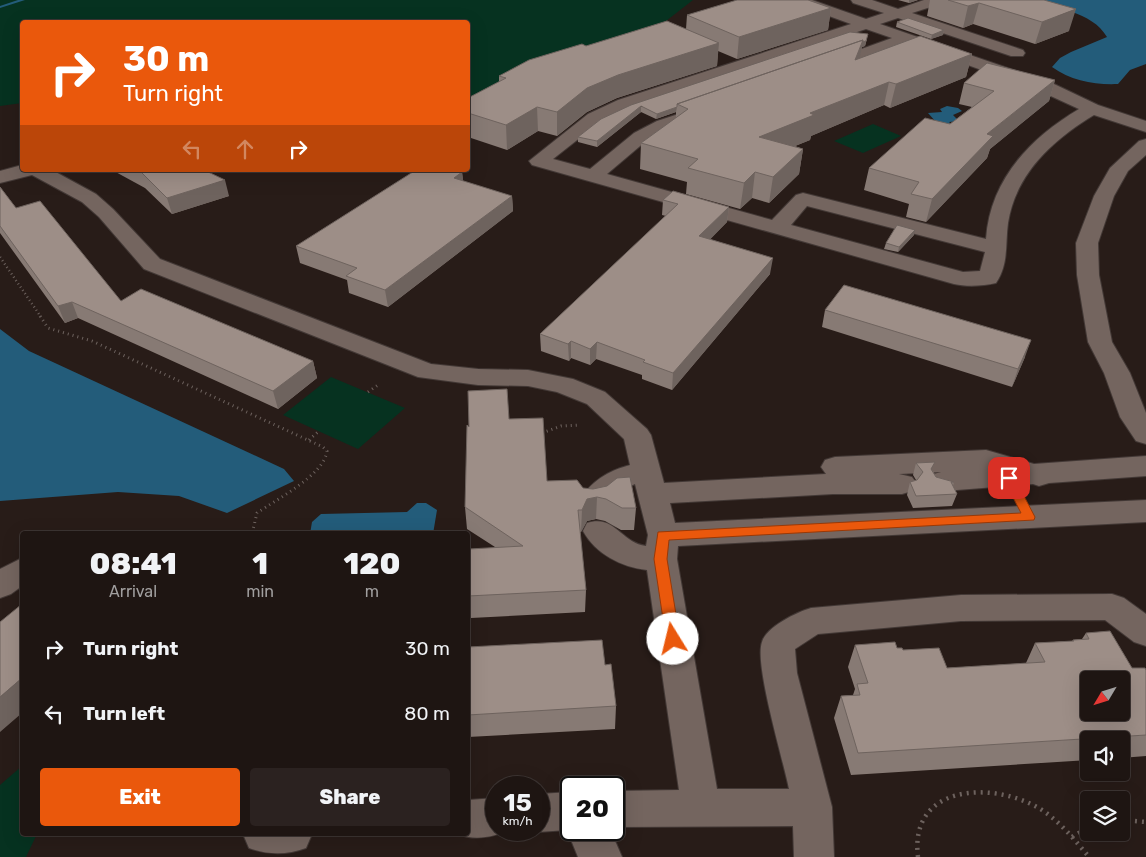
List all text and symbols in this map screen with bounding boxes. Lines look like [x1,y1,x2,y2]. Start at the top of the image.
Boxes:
text: 30 m [123,38,209,80]
icon: right [40,40,105,105]
text: Turn right [123,80,223,107]
icon: left [178,135,206,163]
icon: ahead [231,135,259,163]
icon: right [284,135,312,163]
pin [988,457,1030,499]
icon: arrive [995,464,1023,492]
text: 08:41 [89,546,177,582]
text: 1 [252,546,268,582]
text: 120 [343,546,401,582]
text: Arrival [109,582,157,601]
text: min [246,582,274,601]
text: m [365,582,379,601]
position arrow [646,612,698,664]
icon: right [40,635,68,663]
text: Turn right [83,637,178,660]
text: 30 m [405,637,450,660]
north arrow [1080,671,1130,721]
map controls [1080,671,1130,841]
icon: left [40,700,68,728]
text: Turn left [83,702,165,725]
text: 80 m [404,702,450,725]
button: sound [1080,731,1130,781]
button: Exit [40,768,240,826]
button: Share [250,768,450,826]
speed limit sign: 20 [560,776,625,841]
text: 15 [503,788,532,817]
button: layers [1080,791,1130,841]
text: km/h [503,814,532,828]

